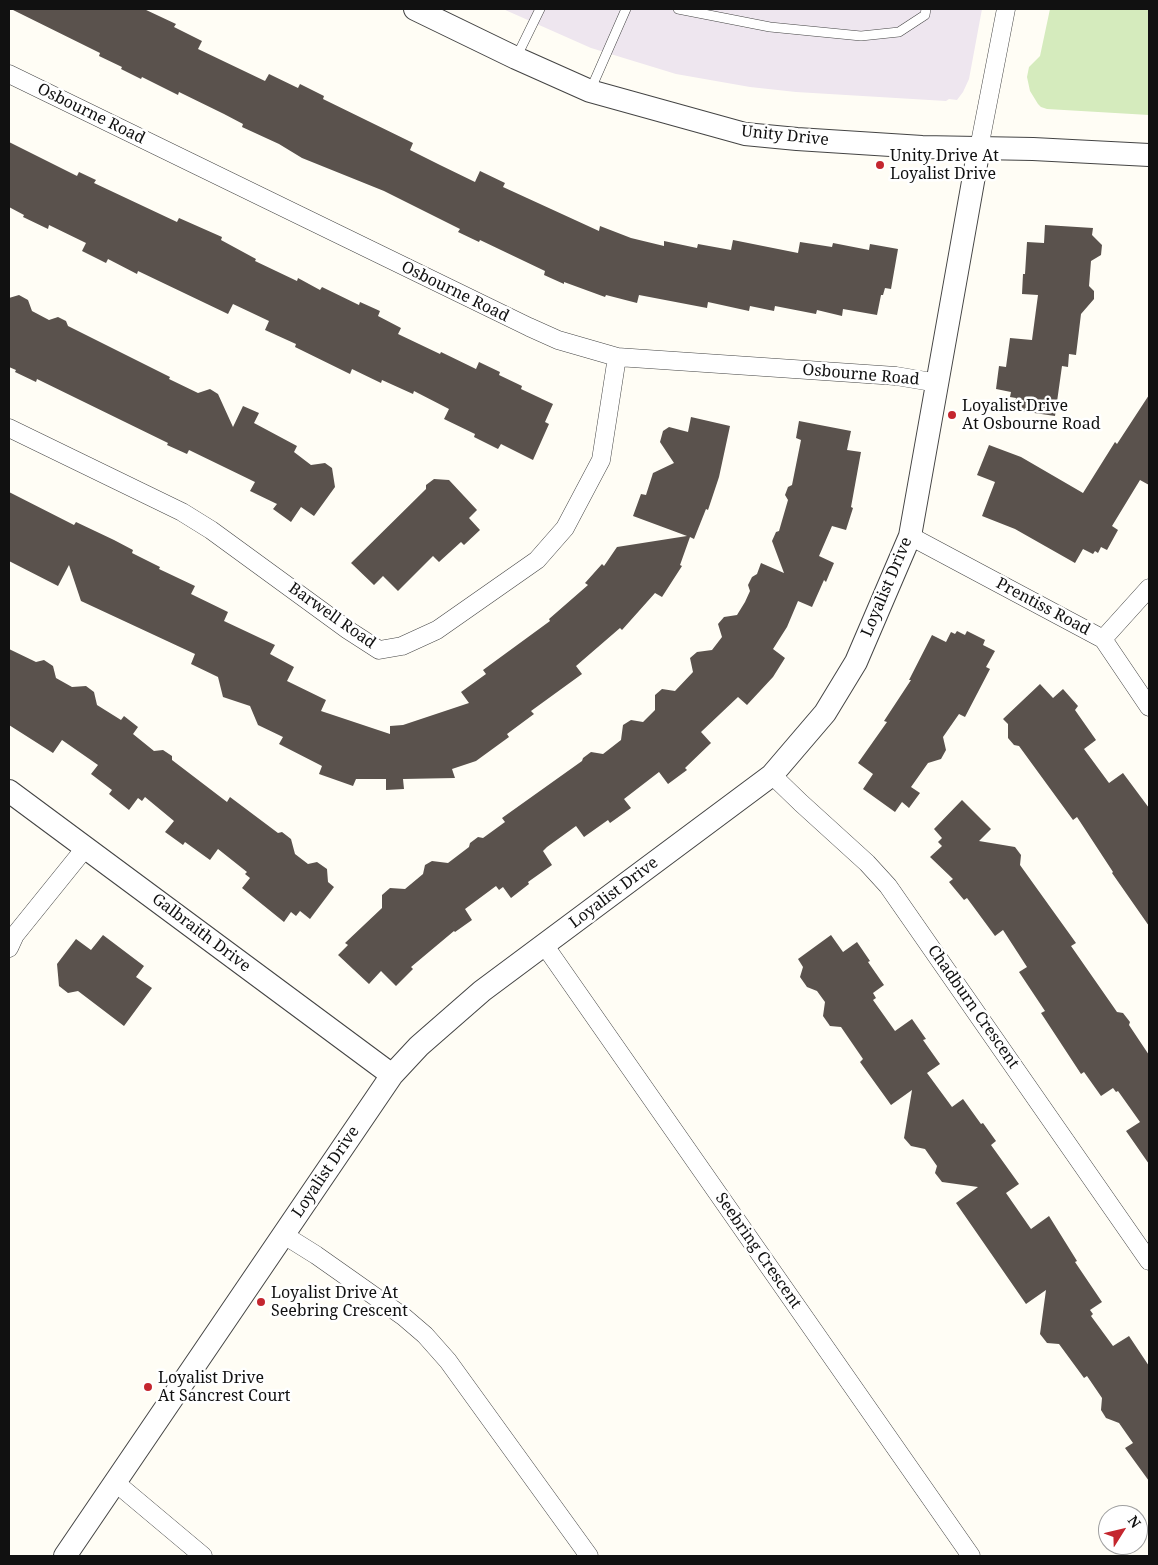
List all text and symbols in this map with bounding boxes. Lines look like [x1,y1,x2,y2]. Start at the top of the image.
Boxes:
street label: Osbourne Road [34,80,148,148]
street label: Unity Drive [740,122,830,150]
place label: Unity Drive At Loyalist Drive [890,146,999,184]
marker: Unity Drive At Loyalist Drive [874,159,886,171]
street label: Osbourne Road [398,258,512,326]
street label: Osbourne Road [802,360,920,390]
place label: Loyalist Drive At Osbourne Road [962,396,1101,434]
marker: Loyalist Drive At Osbourne Road [946,409,958,421]
street label: Loyalist Drive [857,534,917,640]
street label: Prentiss Road [993,574,1093,640]
street label: Barwell Road [285,579,379,653]
street label: Loyalist Drive [566,853,662,933]
street label: Galbraith Drive [148,890,254,976]
street label: Chadburn Crescent [923,942,1023,1072]
street label: Loyalist Drive [288,1123,364,1221]
street label: Seebring Crescent [711,1189,805,1313]
place label: Loyalist Drive At Seebring Crescent [271,1283,408,1321]
marker: Loyalist Drive At Seebring Crescent [255,1296,267,1308]
place label: Loyalist Drive At Sancrest Court [158,1368,290,1406]
marker: Loyalist Drive At Sancrest Court [142,1381,154,1393]
north arrow [1098,1505,1148,1555]
text: N [1124,1511,1146,1532]

